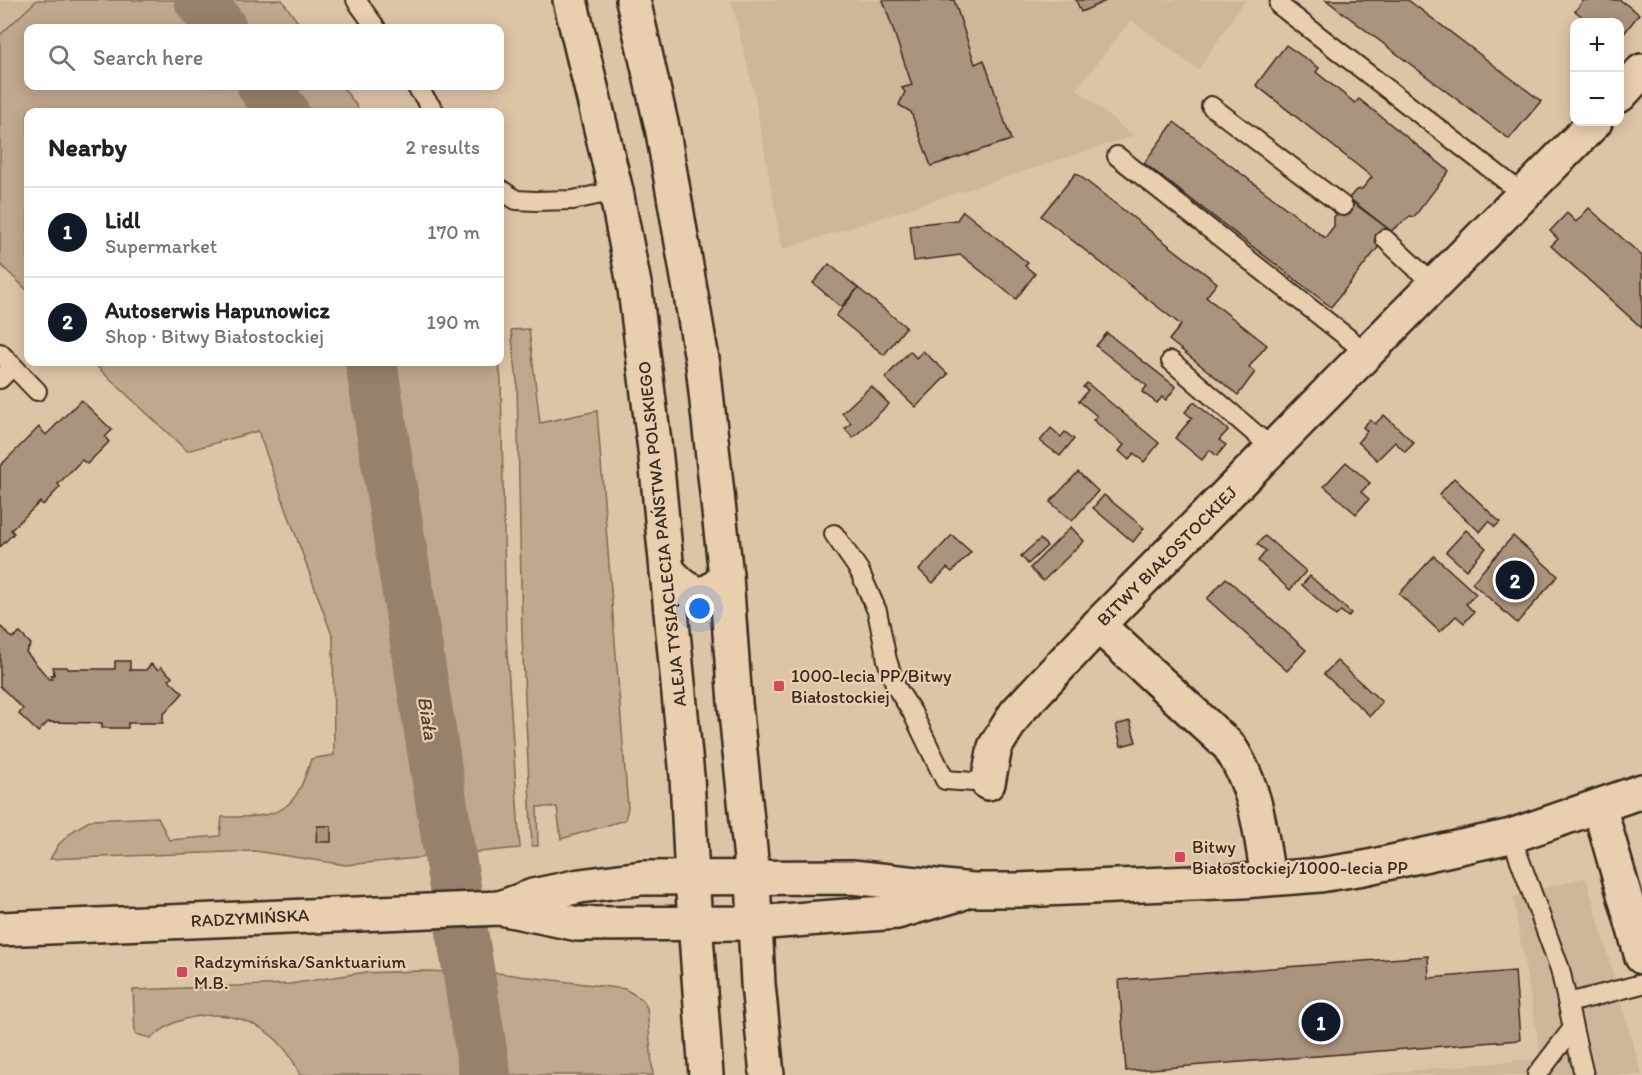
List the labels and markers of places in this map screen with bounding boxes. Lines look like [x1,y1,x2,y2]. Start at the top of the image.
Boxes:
pin: 2 [1496,558,1534,602]
place label: 1000-lecia PP/Bitwy Białostockiej [791,665,952,708]
marker: 1000-lecia PP/Bitwy Białostockiej [772,679,786,693]
place label: Bitwy Białostockiej/1000-lecia PP [1192,836,1408,879]
marker: Bitwy Białostockiej/1000-lecia PP [1173,850,1187,864]
place label: Radzymińska/Sanktuarium M.B. [194,951,406,994]
marker: Radzymińska/Sanktuarium M.B. [175,965,189,979]
pin: 1 [1302,1000,1340,1044]

